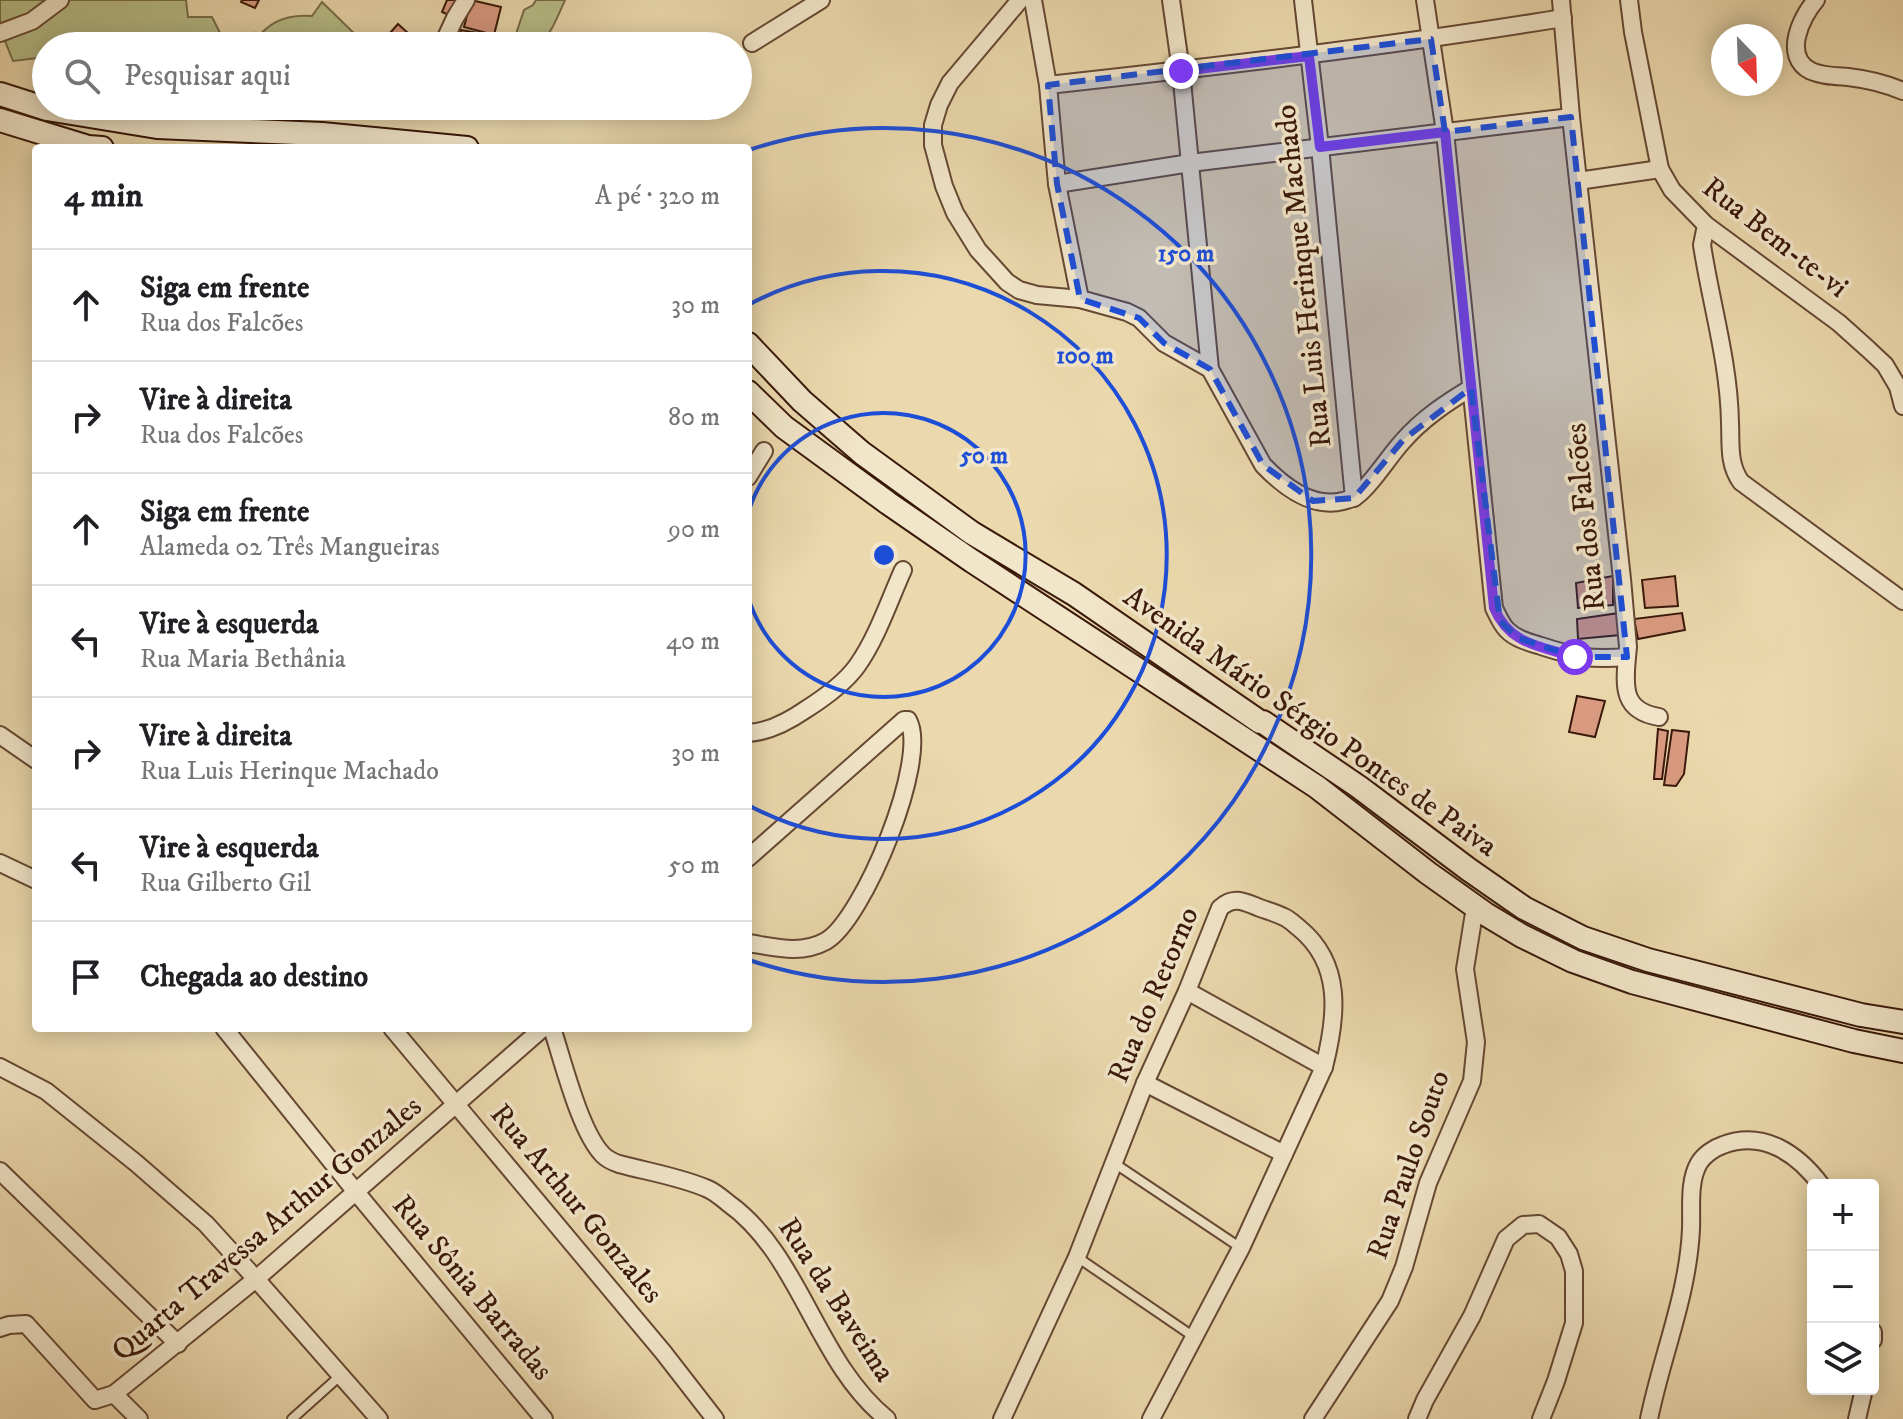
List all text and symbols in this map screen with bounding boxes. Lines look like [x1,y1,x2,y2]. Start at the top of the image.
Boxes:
north arrow [1711,24,1783,96]
search box [32,32,752,120]
route end [1163,53,1199,89]
icon: search [60,54,104,98]
text: Pesquisar aqui [124,58,291,95]
street label: Rua Luis Herinque Machado [1268,103,1340,449]
street label: Rua Bem-te-vi [1695,170,1855,306]
text: 4 min [64,175,143,217]
text: A pé · 320 m [595,180,720,213]
text: 150 m [1158,239,1214,269]
text: Siga em frente [140,270,309,307]
icon: ahead [64,283,108,327]
text: 30 m [671,289,720,322]
text: Rua dos Falcões [140,307,304,340]
text: 100 m [1056,341,1114,371]
text: Vire à direita [140,382,292,419]
icon: right [64,395,108,439]
text: 80 m [668,401,720,434]
text: Rua dos Falcões [140,419,304,452]
street label: Rua dos Falcões [1558,421,1614,613]
text: 50 m [959,441,1008,471]
text: Siga em frente [140,494,309,531]
icon: ahead [64,507,108,551]
text: 90 m [668,513,720,546]
text: Alameda 02 Três Mangueiras [140,531,440,564]
centre of rings [870,541,898,569]
street label: Avenida Mário Sérgio Pontes de Paiva [1116,579,1504,866]
text: Vire à esquerda [140,606,319,643]
icon: left [64,619,108,663]
text: 40 m [666,625,720,658]
route start [1557,639,1593,675]
text: Rua Maria Bethânia [140,643,346,676]
text: Vire à direita [140,718,292,755]
icon: right [64,731,108,775]
text: 30 m [671,737,720,770]
text: Rua Luis Herinque Machado [140,755,439,788]
text: Vire à esquerda [140,830,319,867]
icon: left [64,843,108,887]
text: 50 m [668,849,720,882]
text: Rua Gilberto Gil [140,867,311,900]
street label: Rua do Retorno [1100,902,1208,1088]
icon: arrive [64,955,108,999]
text: Chegada ao destino [140,959,368,996]
street label: Rua Paulo Souto [1359,1066,1459,1264]
street label: Quarta Travessa Arthur Gonzales [104,1088,430,1370]
street label: Rua Arthur Gonzales [482,1097,670,1311]
map controls [1807,1179,1879,1395]
button: + [1807,1179,1879,1251]
street label: Rua Sônia Barradas [384,1188,560,1388]
street label: Rua da Baveima [769,1211,903,1389]
button: − [1807,1251,1879,1323]
button: layers [1807,1323,1879,1395]

